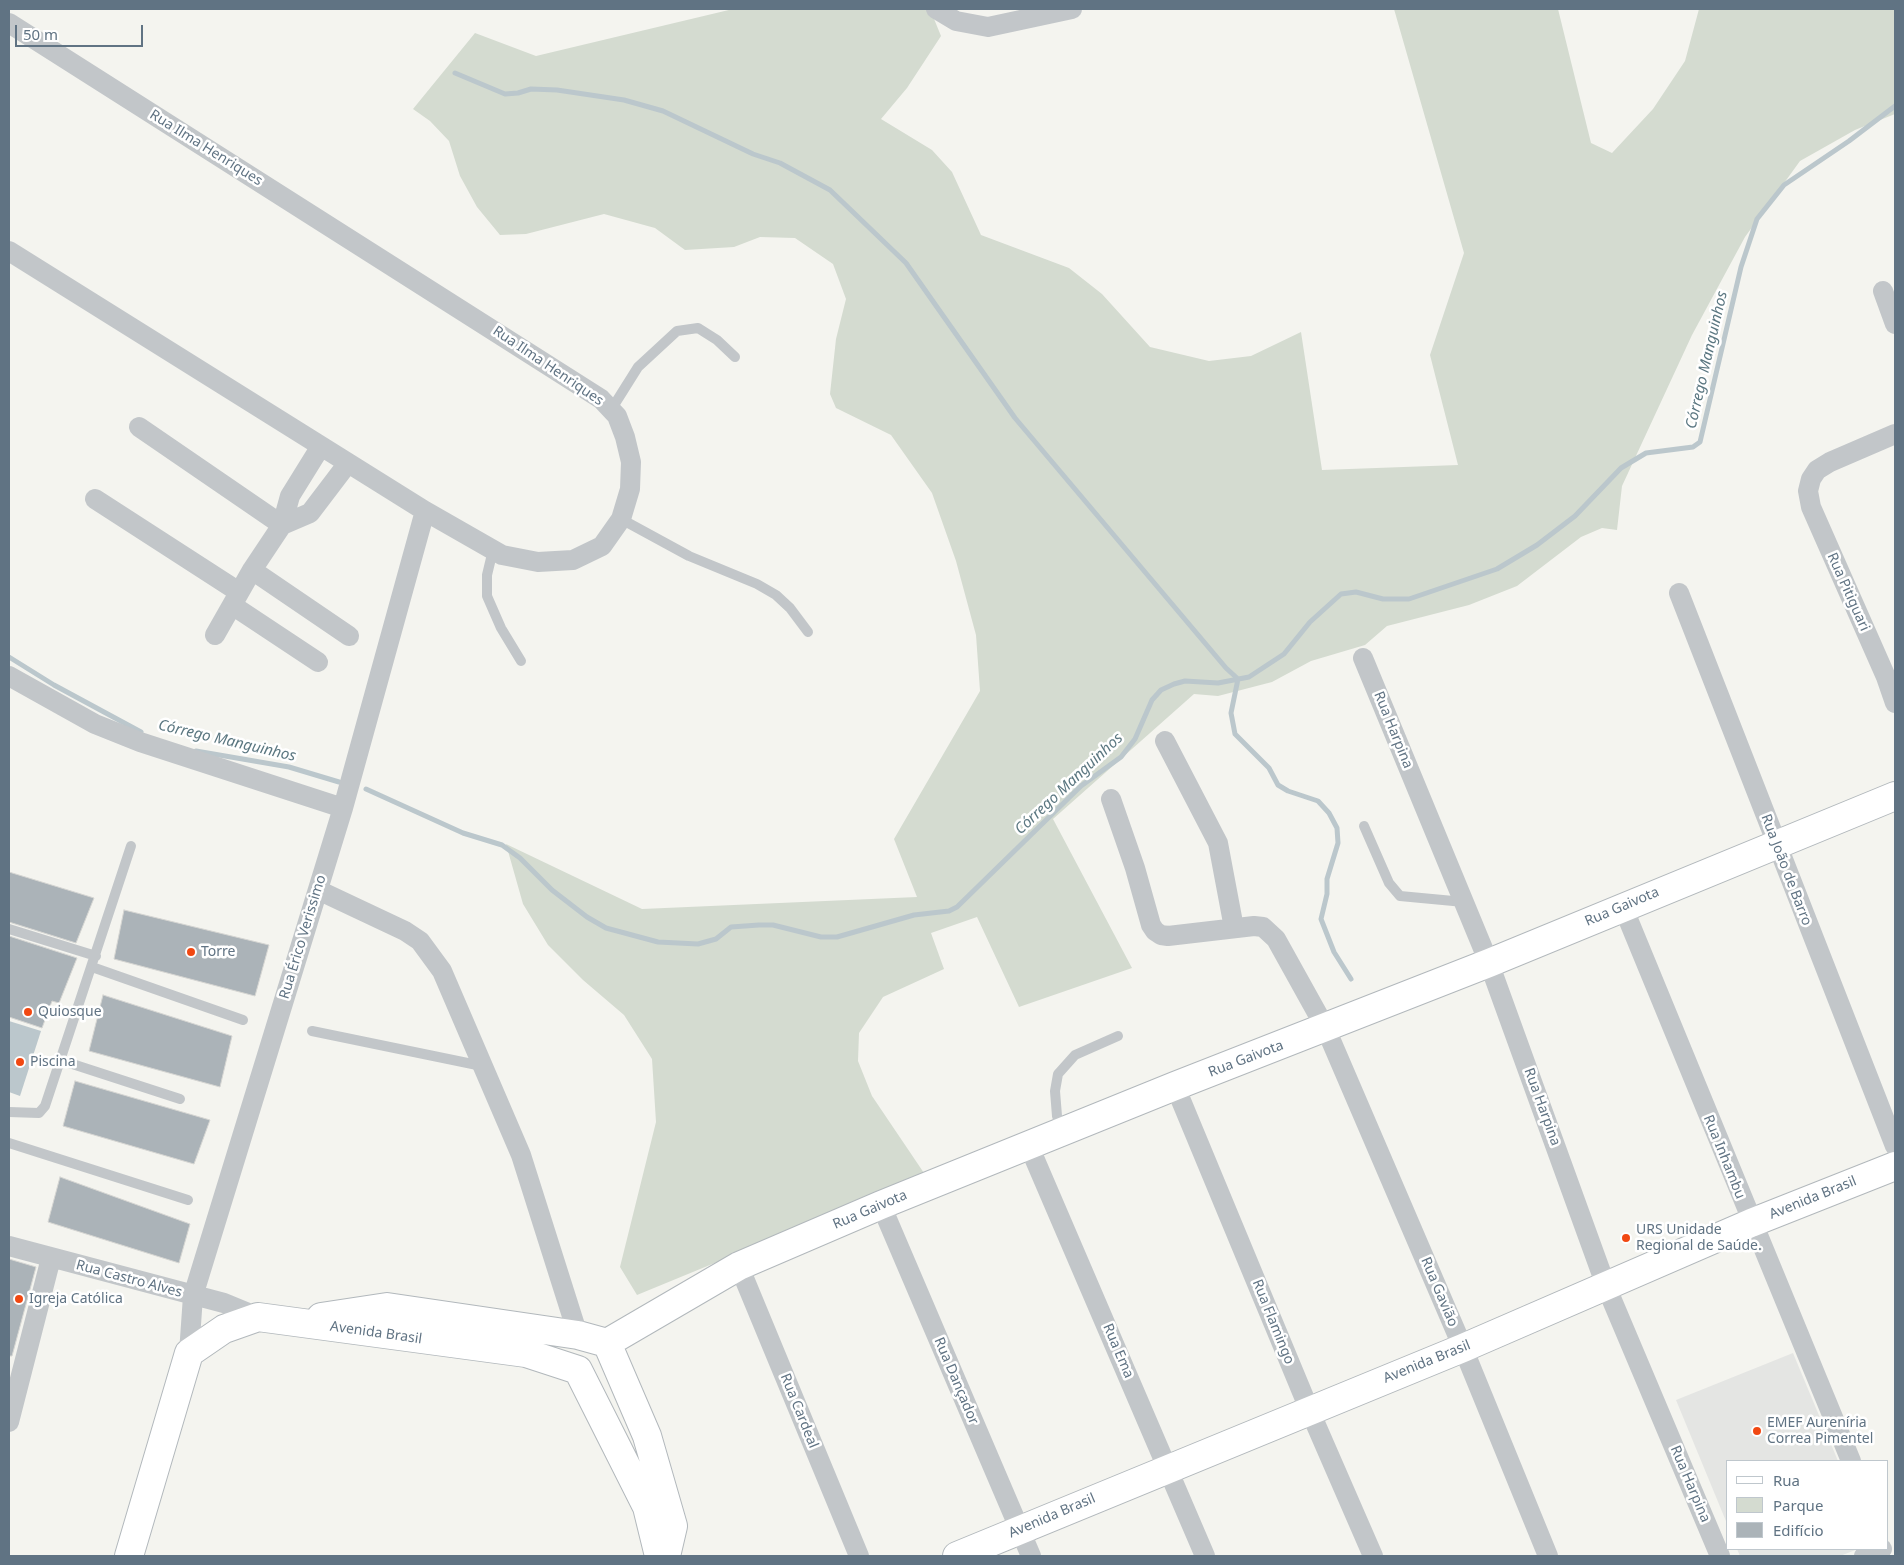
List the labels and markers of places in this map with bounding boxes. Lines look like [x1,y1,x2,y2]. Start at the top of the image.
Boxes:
place label: Torre [201,944,235,960]
marker: Torre [185,946,197,958]
place label: Quiosque [38,1004,102,1020]
marker: Quiosque [22,1006,34,1018]
place label: Piscina [30,1054,76,1070]
marker: Piscina [14,1056,26,1068]
place label: URS Unidade Regional de Saúde. [1636,1222,1762,1254]
marker: URS Unidade Regional de Saúde. [1620,1232,1632,1244]
place label: Igreja Católica [29,1291,123,1307]
marker: Igreja Católica [13,1293,25,1305]
place label: EMEF Aureníria Correa Pimentel [1767,1415,1873,1448]
marker: EMEF Aureníria Correa Pimentel [1751,1425,1763,1437]

